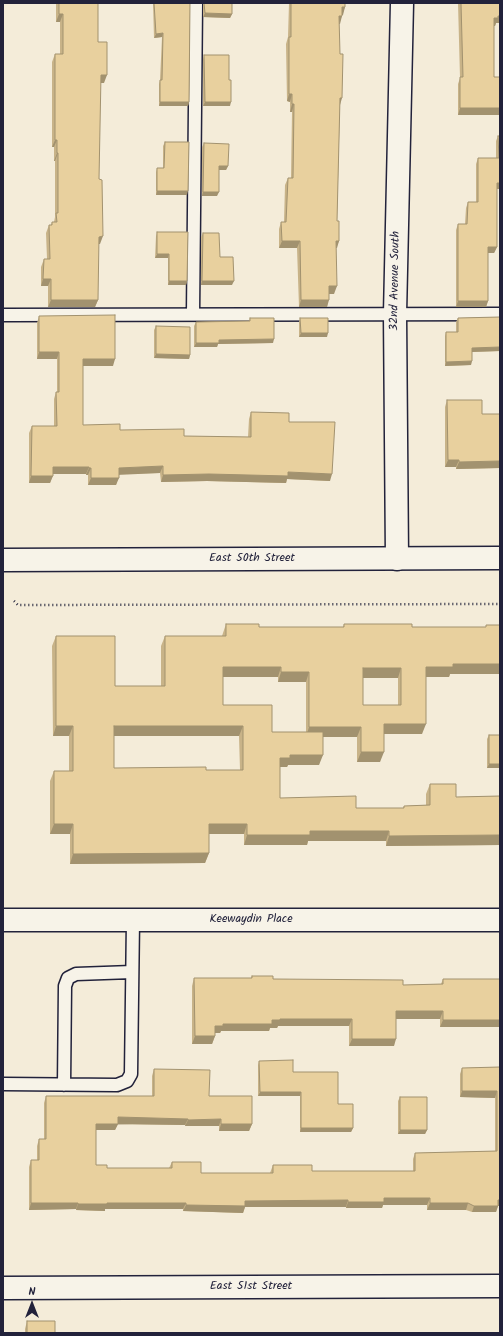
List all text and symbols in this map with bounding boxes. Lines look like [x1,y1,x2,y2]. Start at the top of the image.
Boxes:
street label: 32nd Avenue South [388,231,404,331]
street label: East 50th Street [209,552,295,566]
street label: Keewaydin Place [209,913,293,927]
street label: East 51st Street [210,1280,292,1294]
text: N [29,1283,35,1301]
north arrow [12,1284,52,1324]

